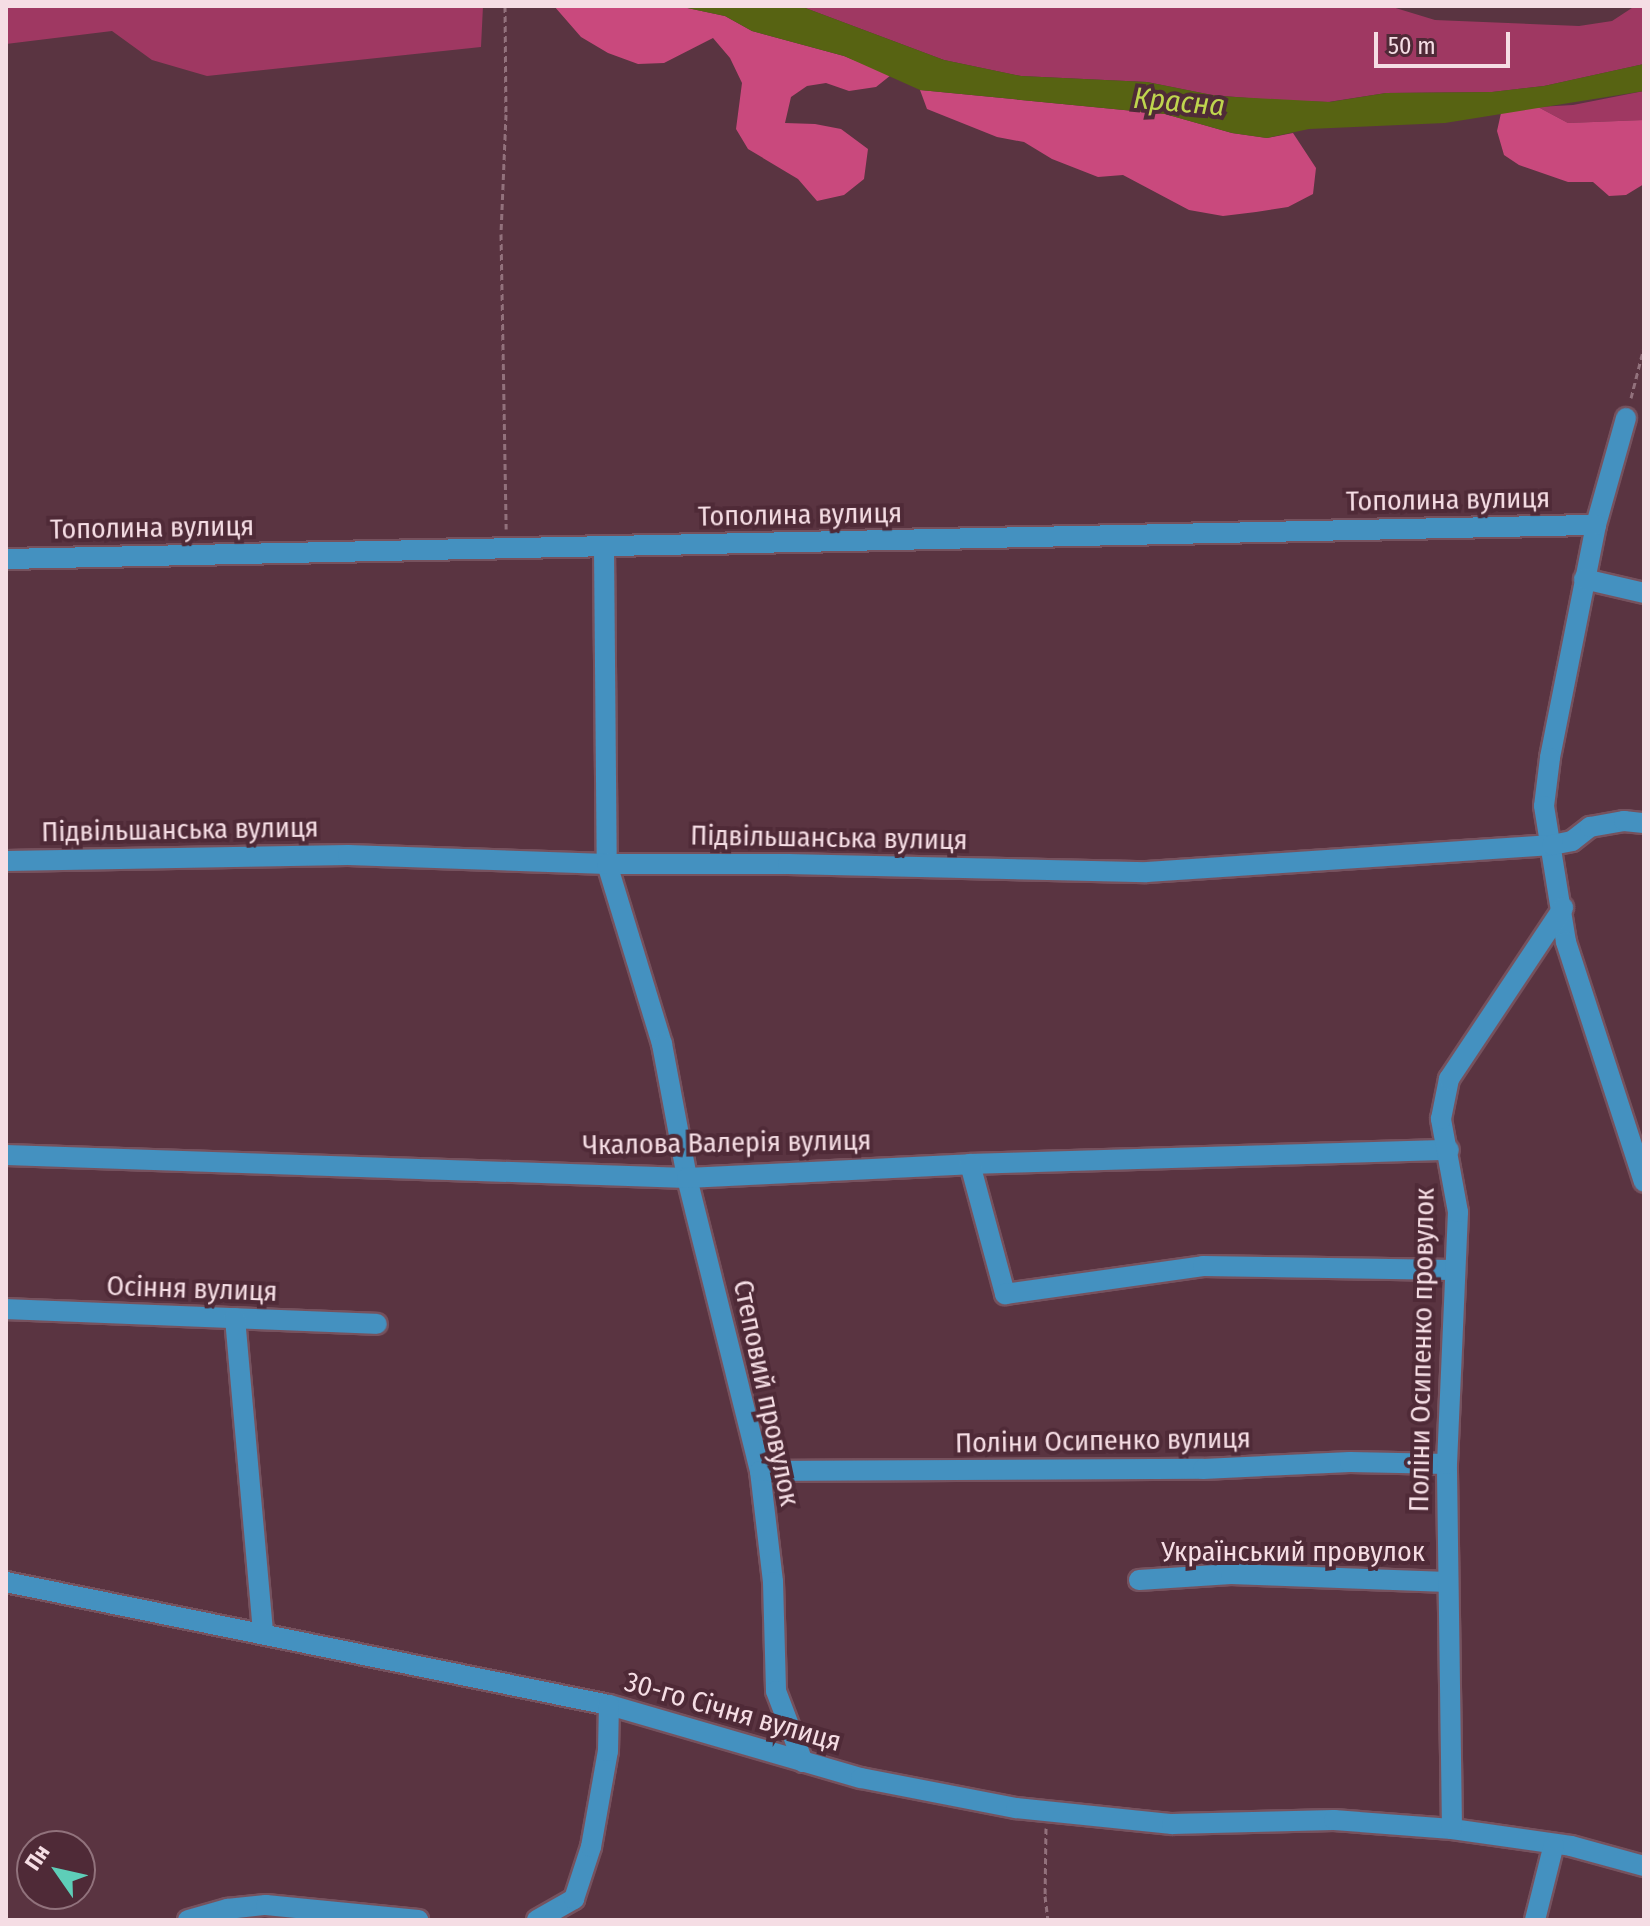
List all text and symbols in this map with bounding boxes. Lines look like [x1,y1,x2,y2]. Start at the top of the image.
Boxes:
scale bar [1378,16,1514,66]
text: 50 m [1388,32,1436,60]
water label: Красна [1132,80,1226,124]
street label: Тополина вулиця [1346,481,1550,519]
street label: Тополина вулиця [698,496,902,534]
street label: Тополина вулиця [50,509,254,547]
street label: Підвільшанська вулиця [41,811,319,849]
street label: Підвільшанська вулиця [690,819,968,857]
street label: Чкалова Валерія вулиця [582,1124,872,1162]
street label: Поліни Осипенко провулок [1402,1188,1442,1512]
street label: Осіння вулиця [106,1269,278,1309]
street label: Степовий провулок [726,1277,806,1509]
street label: Поліни Осипенко вулиця [955,1422,1251,1460]
street label: Український провулок [1161,1535,1425,1569]
street label: 30-го Січня вулиця [621,1665,845,1759]
north arrow [16,1830,96,1910]
text: Пн [19,1840,56,1875]

